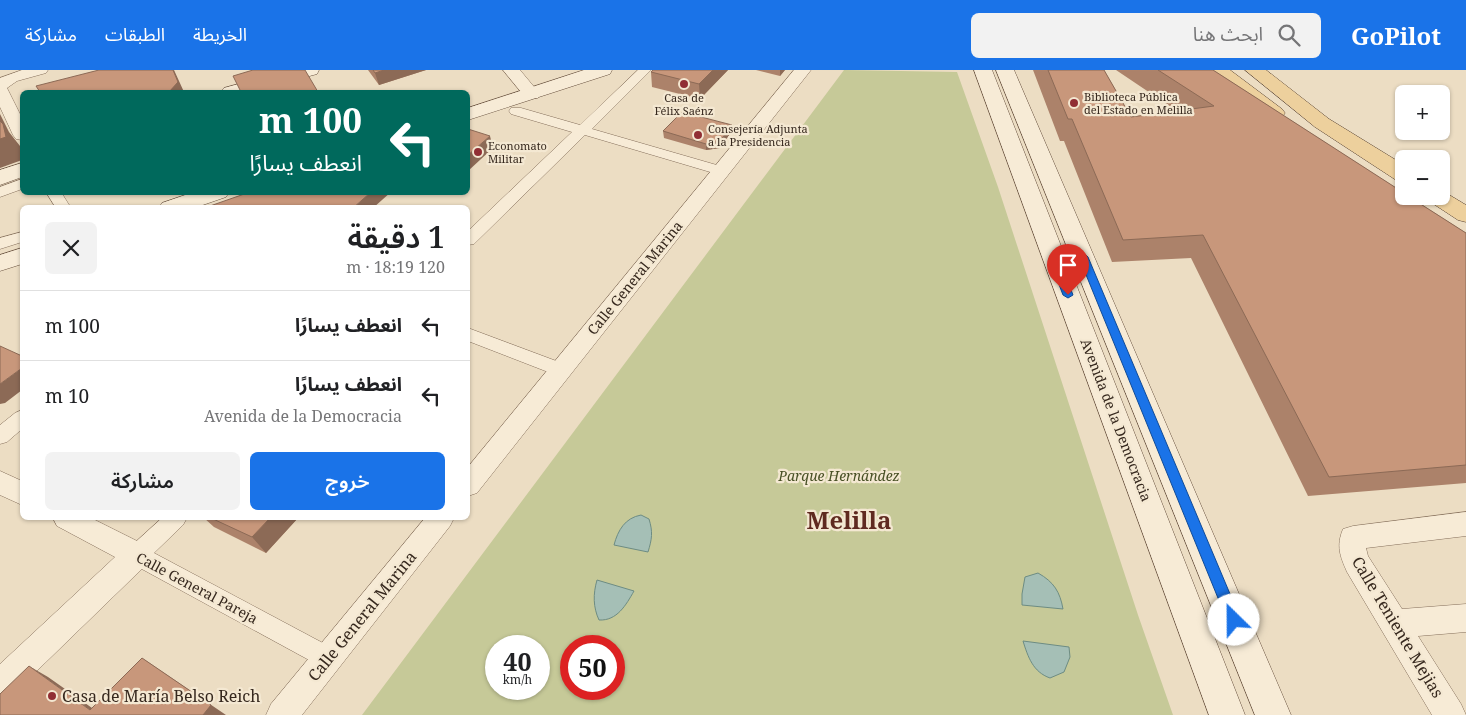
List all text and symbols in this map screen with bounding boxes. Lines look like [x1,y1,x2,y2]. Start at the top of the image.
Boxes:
search box [971,13,1321,58]
text: GoPilot [1351,19,1441,52]
text: ابحث هنا [1193,21,1263,47]
icon: search [1275,21,1303,49]
text: مشاركة [25,22,77,46]
text: الطبقات [105,22,165,46]
text: الخريطة [193,22,247,46]
marker: Casa de Félix Saénz [678,78,690,90]
map controls [1395,85,1450,205]
button: + [1395,85,1450,140]
place label: Biblioteca Pública del Estado en Melilla [1084,89,1193,117]
place label: Casa de Félix Saénz [655,90,713,118]
text: 100 m [259,96,362,143]
marker: Biblioteca Pública del Estado en Melilla [1068,97,1080,109]
icon: left [380,110,445,175]
place label: Consejería Adjunta a la Presidencia [708,121,808,149]
marker: Consejería Adjunta a la Presidencia [692,129,704,141]
place label: Economato Militar [488,138,547,166]
marker: Economato Militar [472,146,484,158]
text: انعطف يسارًا [249,147,362,177]
button: − [1395,150,1450,205]
text: 1 دقيقة [348,216,445,257]
street label: Calle General Marina [583,217,687,339]
button: close [45,222,97,274]
pin [1047,244,1089,295]
icon: arrive [1054,251,1082,279]
text: 120 m · 18:19 [346,256,445,278]
text: انعطف يسارًا [295,312,402,338]
icon: left [417,312,445,340]
text: 100 m [45,313,100,339]
street label: Avenida de la Democracia [1077,336,1156,504]
text: انعطف يسارًا [295,371,402,397]
icon: left [417,382,445,410]
text: 10 m [45,383,89,409]
text: Avenida de la Democracia [204,405,402,427]
button: مشاركة [45,452,240,510]
button: خروج [250,452,445,510]
park label: Parque Hernández [777,466,900,485]
district label: Melilla [807,503,891,536]
street label: Calle General Marina [303,546,421,686]
street label: Calle General Pareja [133,547,261,628]
street label: Calle Teniente Mejias [1347,552,1449,702]
position arrow [1207,593,1259,645]
speed limit sign: 50 [560,635,625,700]
text: 40 [503,644,532,678]
text: km/h [503,671,532,688]
place label: Casa de María Belso Reich [62,685,260,707]
marker: Casa de María Belso Reich [46,690,58,702]

